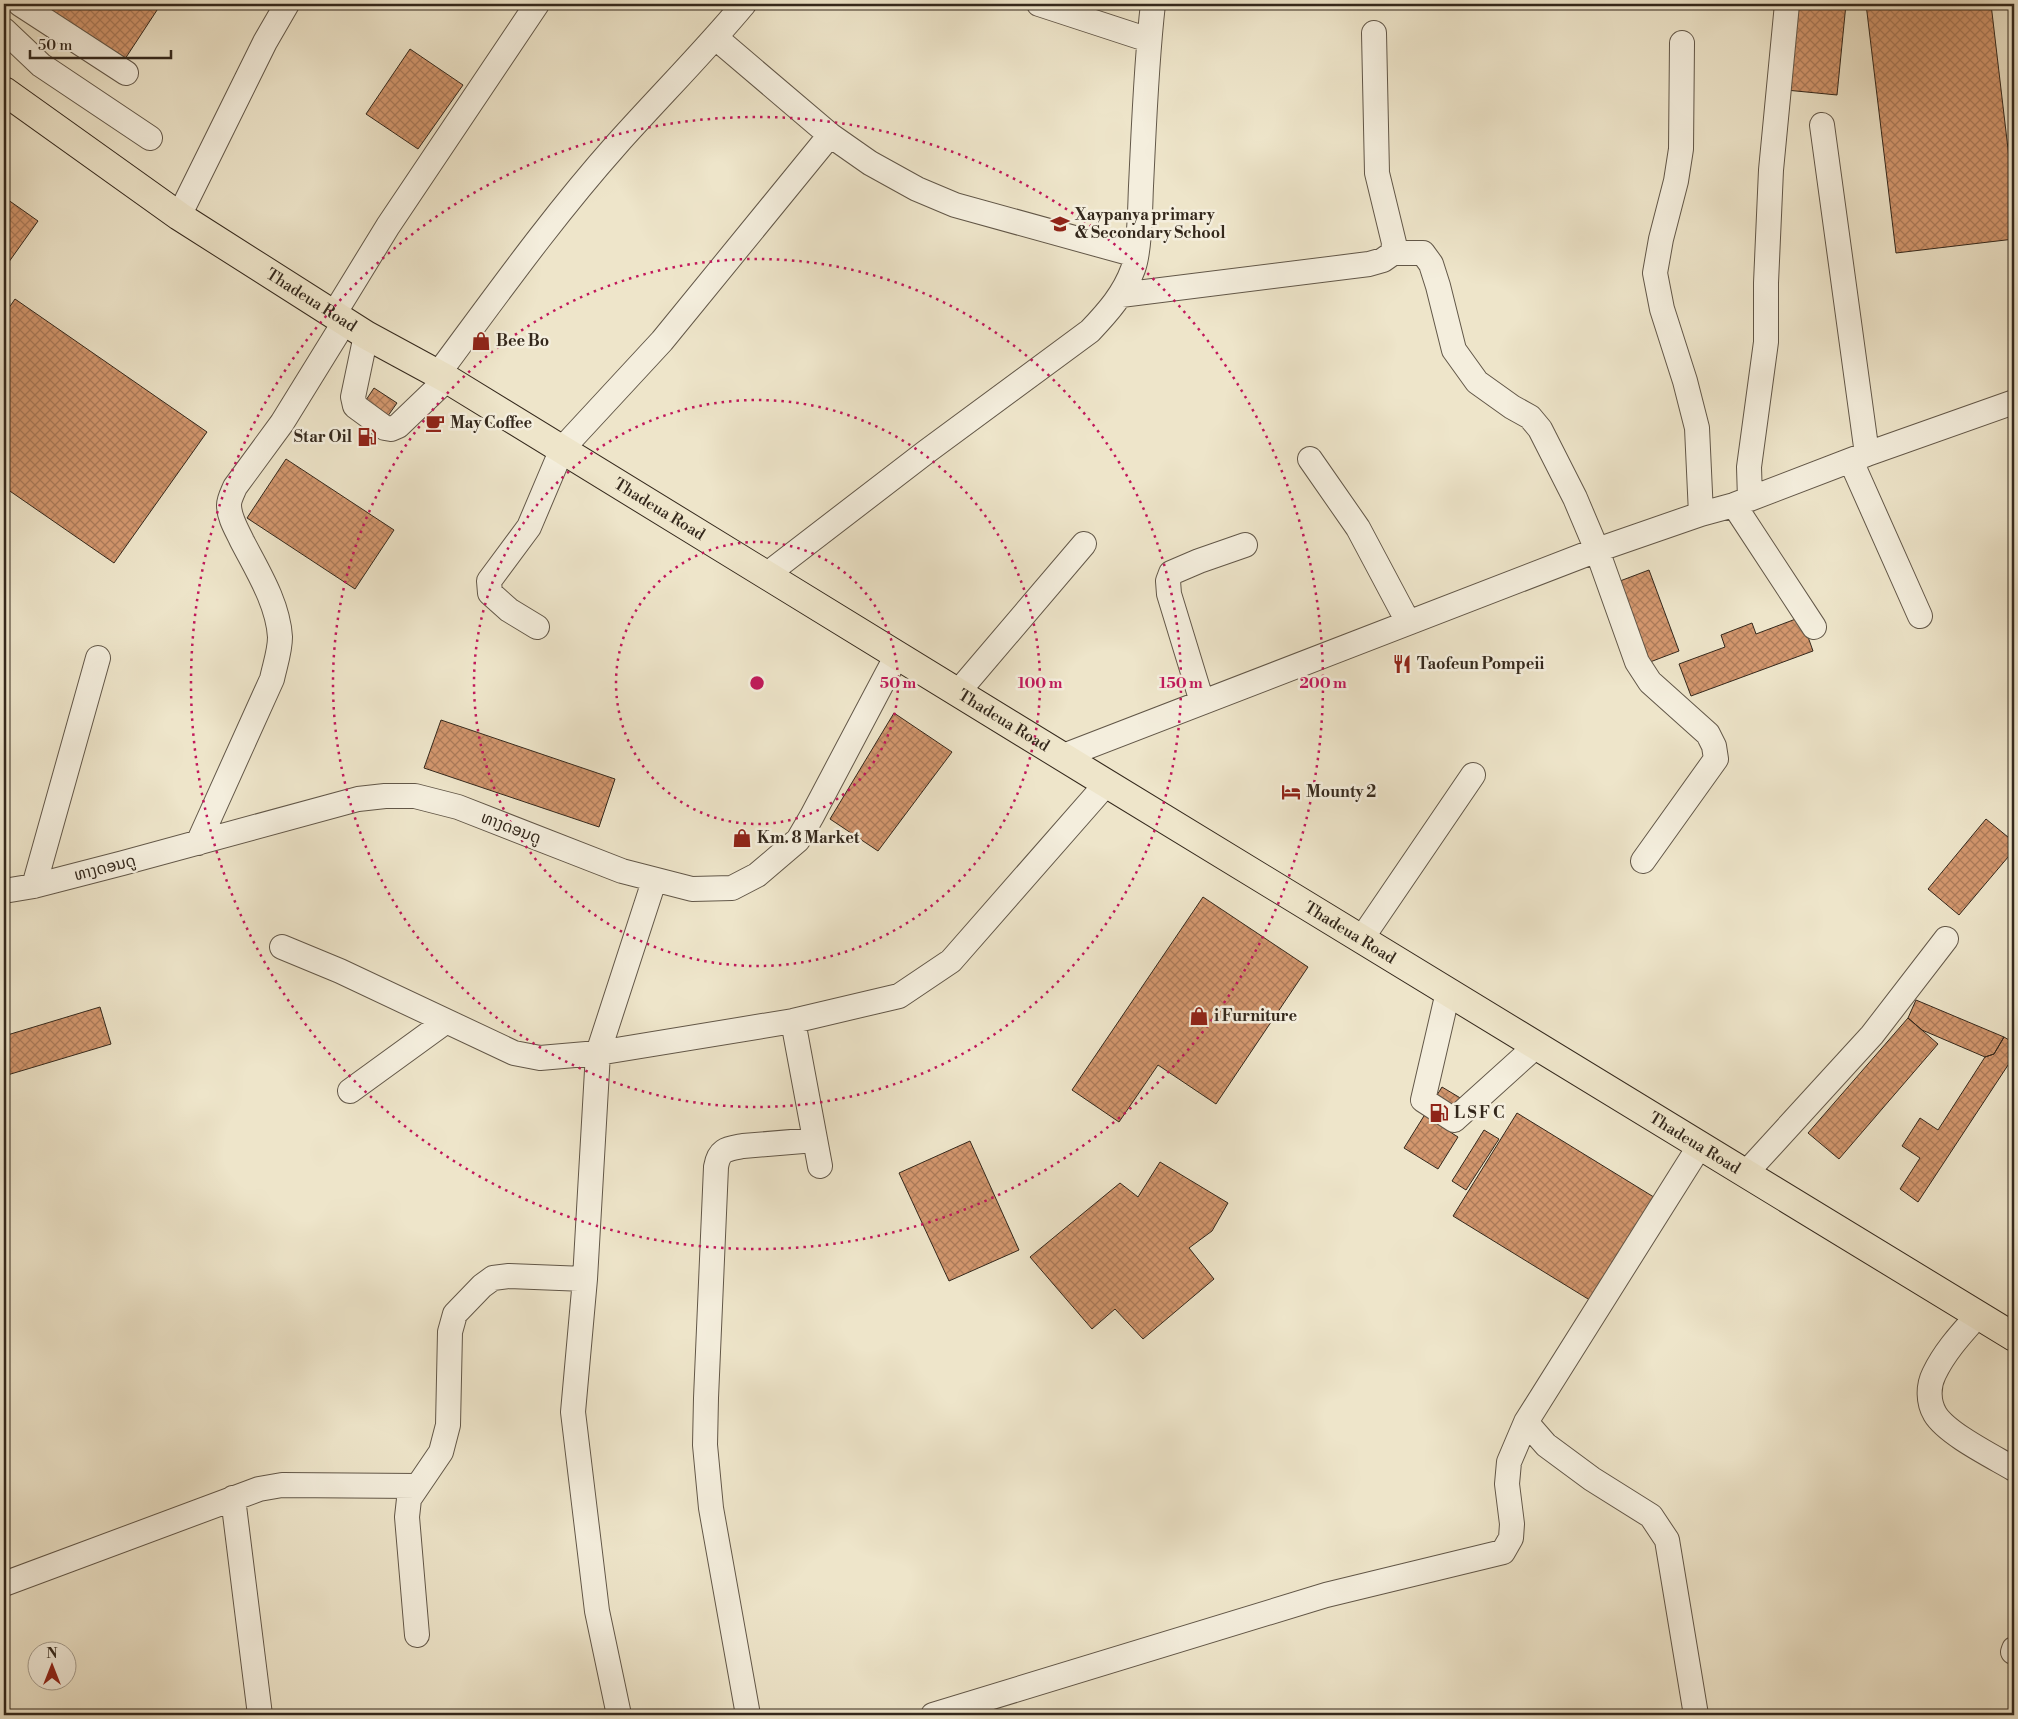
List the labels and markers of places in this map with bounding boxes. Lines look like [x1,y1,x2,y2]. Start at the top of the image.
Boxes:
place label: Xaypanya primary & Secondary School [1074,205,1226,243]
school or university icon: Xaypanya primary & Secondary School [1049,213,1071,235]
shop icon: Bee Bo [470,330,492,352]
place label: Bee Bo [496,331,549,351]
cafe icon: May Coffee [424,412,446,434]
place label: May Coffee [450,413,533,433]
fuel station icon: Star Oil [356,426,378,448]
place label: Star Oil [294,427,353,447]
restaurant icon: Taofeun Pompeii [1391,653,1413,675]
place label: Taofeun Pompeii [1417,654,1544,674]
centre of rings [748,674,766,692]
hotel icon: Mounty 2 [1280,781,1302,803]
place label: Mounty 2 [1306,782,1376,802]
shop icon: Km. 8 Market [731,827,753,849]
place label: Km. 8 Market [757,828,860,848]
shop icon: i Furniture [1188,1005,1210,1027]
place label: i Furniture [1214,1006,1298,1026]
fuel station icon: L S F C [1428,1102,1450,1124]
place label: L S F C [1454,1103,1504,1123]

